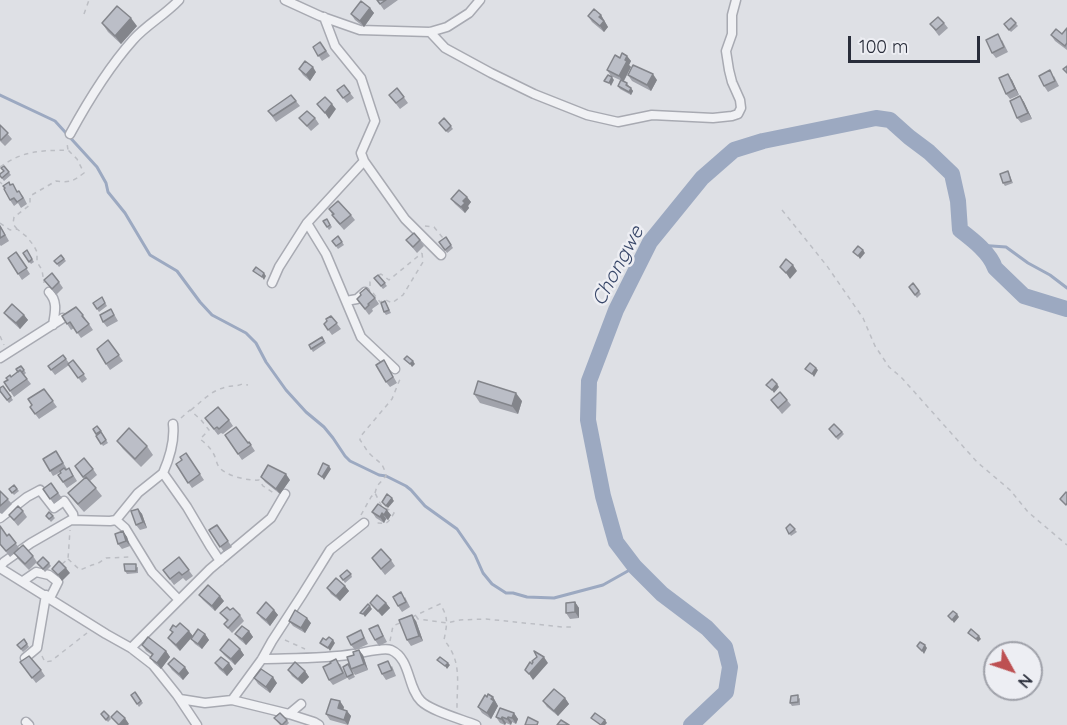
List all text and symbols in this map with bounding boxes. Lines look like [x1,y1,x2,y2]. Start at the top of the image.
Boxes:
scale bar [851,24,983,62]
text: 100 m [859,35,908,58]
water label: Chongwe [587,222,649,310]
north arrow [983,641,1043,701]
text: N [1014,670,1037,692]

